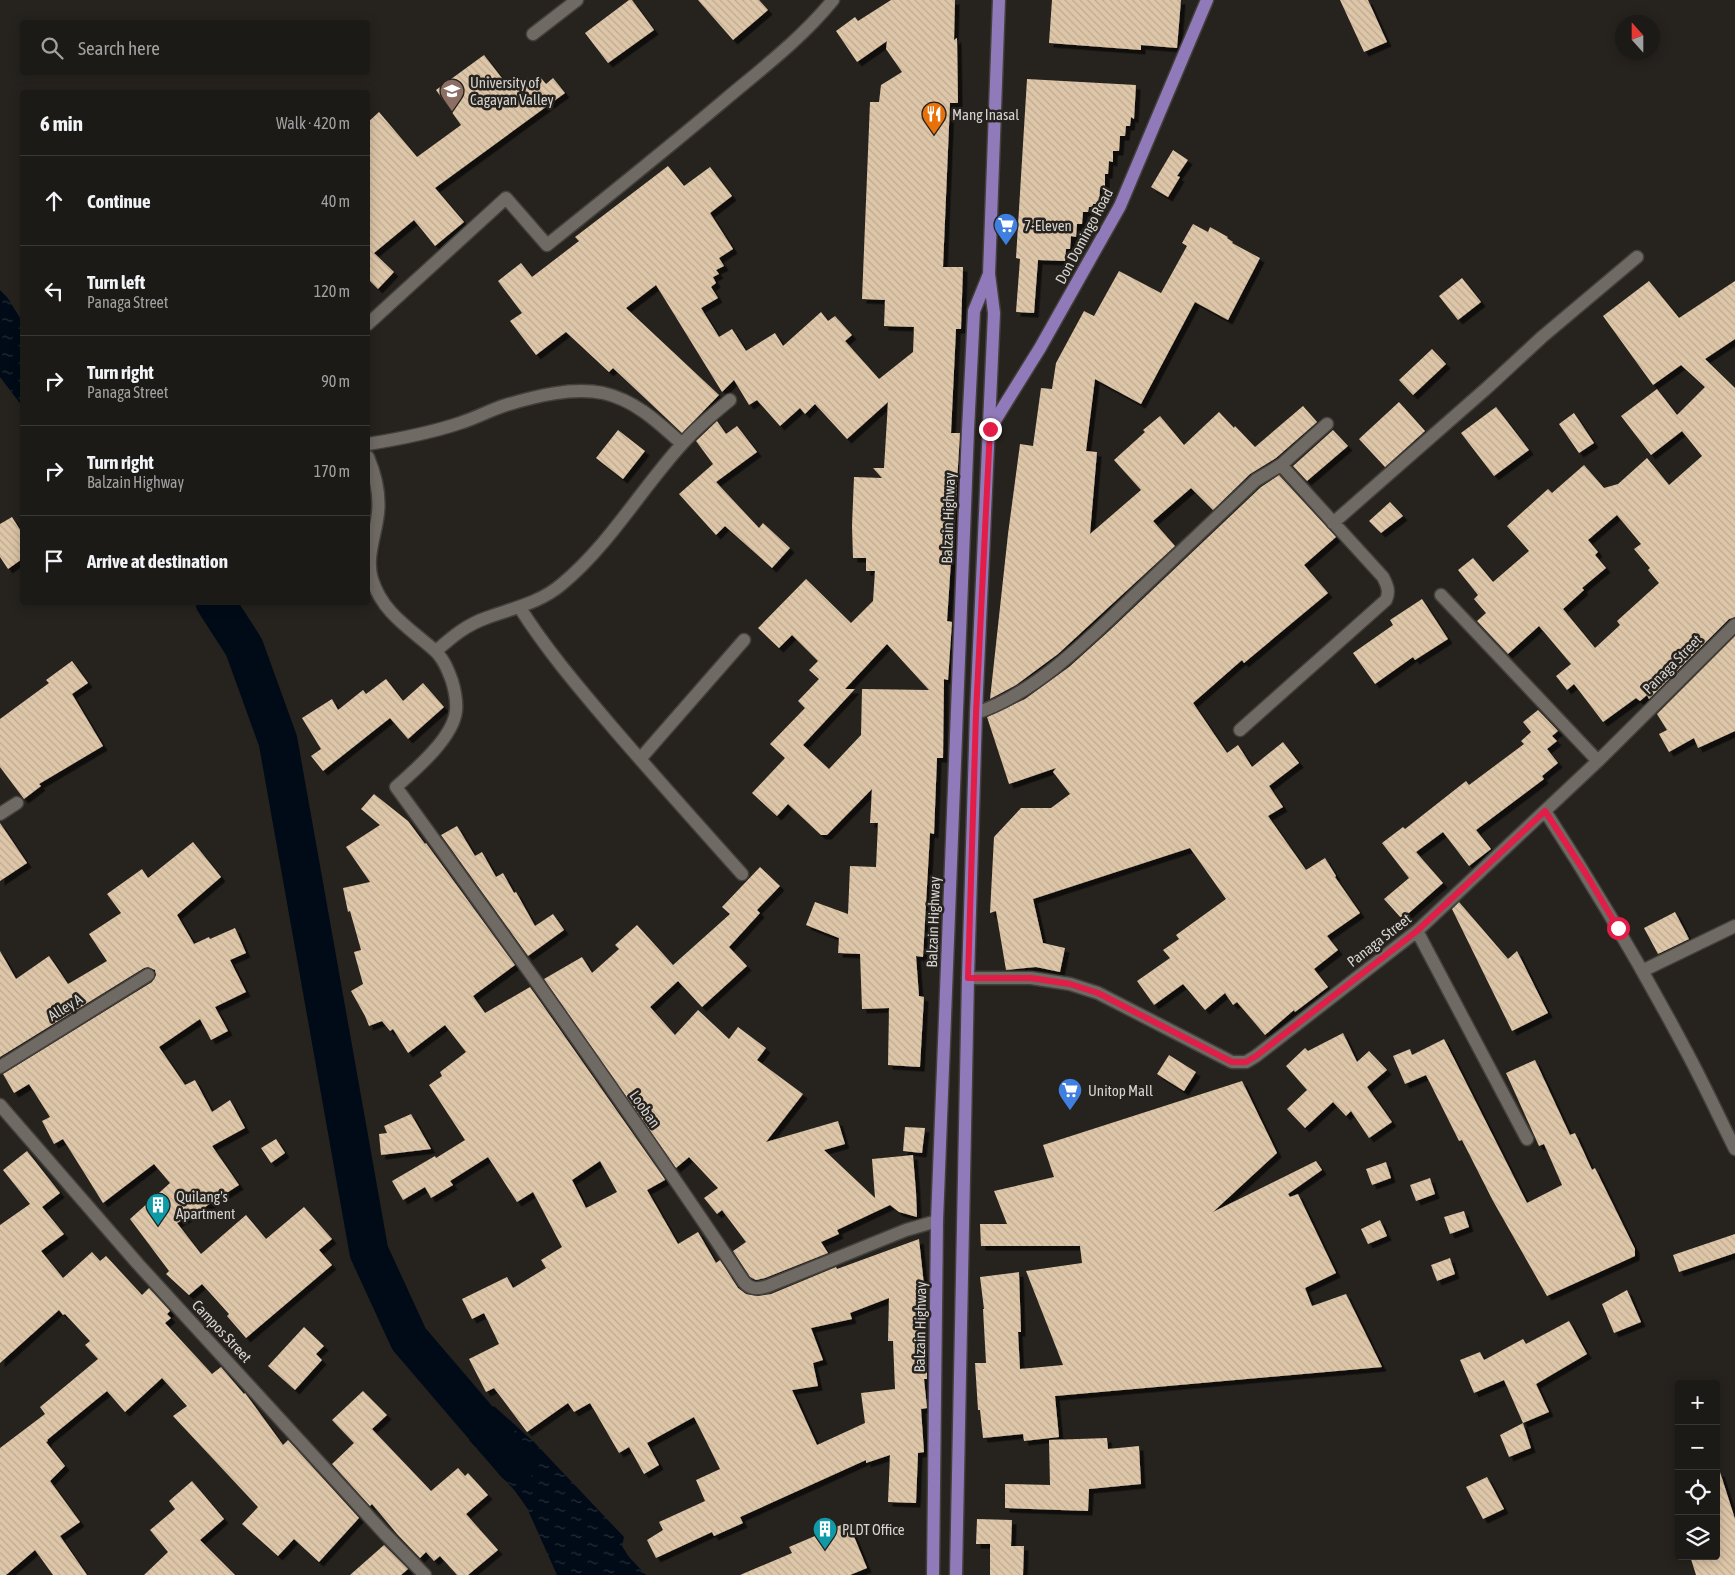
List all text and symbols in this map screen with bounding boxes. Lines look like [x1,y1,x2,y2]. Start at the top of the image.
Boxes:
north arrow [1615,15,1660,60]
search box [20,20,370,75]
icon: search [38,34,66,62]
text: Search here [78,37,160,59]
place label: University of Cagayan Valley [470,74,554,108]
school or university icon: University of Cagayan Valley [439,78,465,112]
restaurant icon: Mang Inasal [921,101,947,135]
place label: Mang Inasal [952,106,1019,123]
text: 6 min [40,111,83,135]
text: Walk · 420 m [276,114,350,132]
street label: Don Domingo Road [1052,185,1116,287]
icon: ahead [40,187,68,215]
text: Continue [87,190,151,212]
text: 40 m [321,192,350,210]
supermarket icon: 7-Eleven [993,212,1019,246]
place label: 7-Eleven [1024,217,1072,234]
text: Turn left [87,271,145,293]
icon: left [40,277,68,305]
text: 120 m [314,282,350,300]
text: Panaga Street [87,293,168,311]
text: Turn right [87,361,154,383]
icon: right [40,367,68,395]
text: 90 m [321,372,350,390]
text: Panaga Street [87,383,168,401]
route end [979,418,1002,441]
text: Turn right [87,451,154,473]
icon: right [40,457,68,485]
text: 170 m [314,462,350,480]
street label: Balzain Highway [938,472,958,564]
text: Balzain Highway [87,473,184,491]
icon: arrive [40,547,68,575]
text: Arrive at destination [87,550,228,572]
street label: Panaga Street [1639,631,1705,697]
street label: Balzain Highway [923,876,943,968]
street label: Panaga Street [1344,910,1414,970]
route start [1607,917,1630,940]
street label: Alley A [45,990,86,1024]
supermarket icon: Unitop Mall [1057,1077,1083,1111]
place label: Unitop Mall [1088,1082,1153,1099]
street label: Looban [626,1087,664,1131]
place label: Quilang's Apartment [176,1188,235,1222]
building icon: Quilang's Apartment [145,1192,171,1226]
street label: Balzain Highway [911,1281,929,1373]
street label: Campos Street [189,1296,255,1366]
map controls [1675,1380,1720,1560]
button: + [1675,1380,1720,1425]
button: − [1675,1425,1720,1470]
button: locate [1675,1470,1720,1515]
button: layers [1675,1515,1720,1560]
building icon: PLDT Office [812,1516,838,1550]
place label: PLDT Office [842,1521,905,1538]

